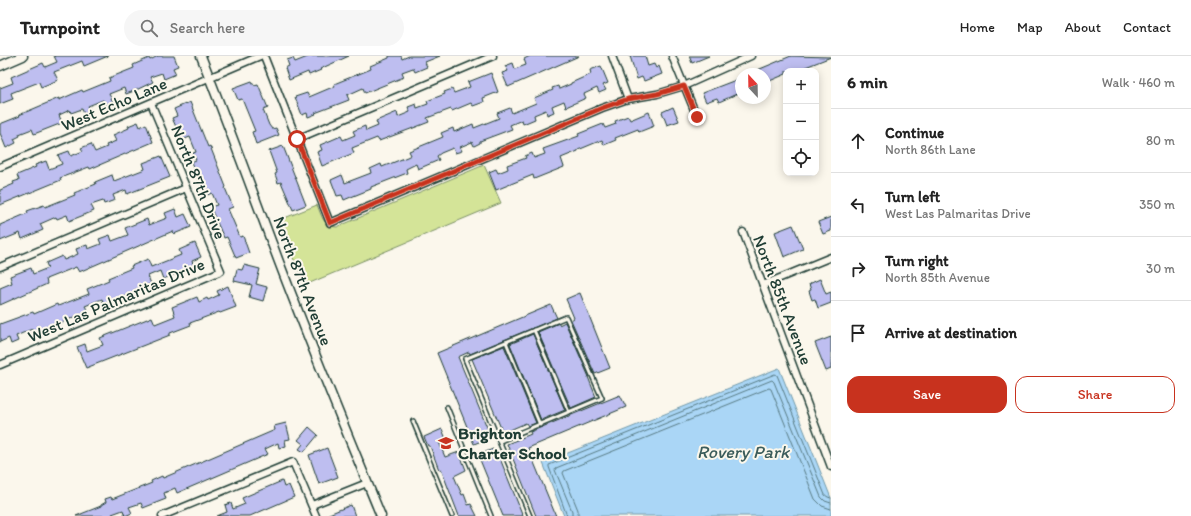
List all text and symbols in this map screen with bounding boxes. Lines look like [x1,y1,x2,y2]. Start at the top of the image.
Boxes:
search box [124,10,404,46]
text: Turnpoint [20,16,100,39]
icon: search [138,17,160,39]
text: Search here [170,19,245,37]
text: Home [960,19,995,36]
text: Map [1017,19,1043,36]
text: About [1065,19,1101,36]
text: Contact [1123,19,1171,36]
north arrow [735,68,771,104]
map controls [783,68,819,176]
button: + [783,68,819,104]
text: 6 min [847,72,888,92]
street label: West Echo Lane [58,73,170,135]
text: Walk · 460 m [1102,75,1175,90]
button: − [783,104,819,140]
route end [688,108,706,126]
street label: North 87th Drive [167,122,231,242]
text: Continue [885,124,944,142]
route start [288,130,306,148]
icon: ahead [847,130,869,152]
text: 80 m [1146,133,1175,148]
button: locate [783,140,819,176]
text: North 86th Lane [885,142,976,157]
text: Turn left [885,188,940,206]
icon: left [847,194,869,216]
text: 350 m [1139,197,1175,212]
text: West Las Palmaritas Drive [885,206,1031,221]
street label: North 87th Avenue [269,214,337,348]
street label: North 85th Avenue [749,232,817,368]
text: Turn right [885,252,949,270]
street label: West Las Palmaritas Drive [24,254,208,346]
icon: right [847,258,869,280]
text: 30 m [1146,261,1175,276]
text: North 85th Avenue [885,270,990,285]
icon: arrive [847,322,869,344]
text: Arrive at destination [885,324,1017,342]
button: Save [847,376,1007,413]
button: Share [1015,376,1175,413]
place label: Brighton Charter School [458,423,567,463]
school or university icon: Brighton Charter School [437,434,455,452]
water label: Rovery Park [697,441,791,463]

